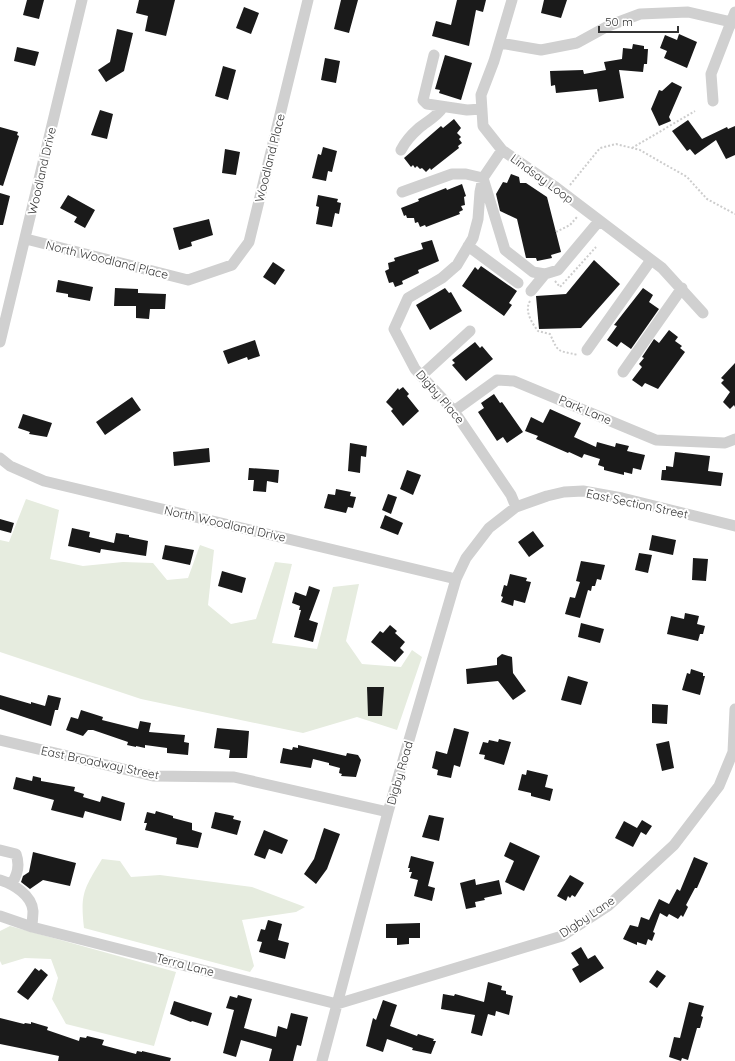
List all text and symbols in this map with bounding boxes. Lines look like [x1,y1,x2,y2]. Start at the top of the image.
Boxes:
scale bar [599,8,678,34]
text: 50 m [605,14,633,29]
street label: Woodland Place [251,112,288,204]
street label: Woodland Drive [24,125,59,216]
street label: Lindsay Loop [508,151,577,207]
street label: North Woodland Place [44,237,170,282]
street label: Digby Place [413,367,468,427]
street label: Park Lane [556,392,614,427]
street label: East Section Street [585,485,689,522]
street label: North Woodland Drive [163,502,288,545]
street label: Digby Road [383,739,416,807]
street label: East Broadway Street [40,743,160,782]
street label: Digby Lane [556,893,617,941]
street label: Terra Lane [154,950,216,980]

